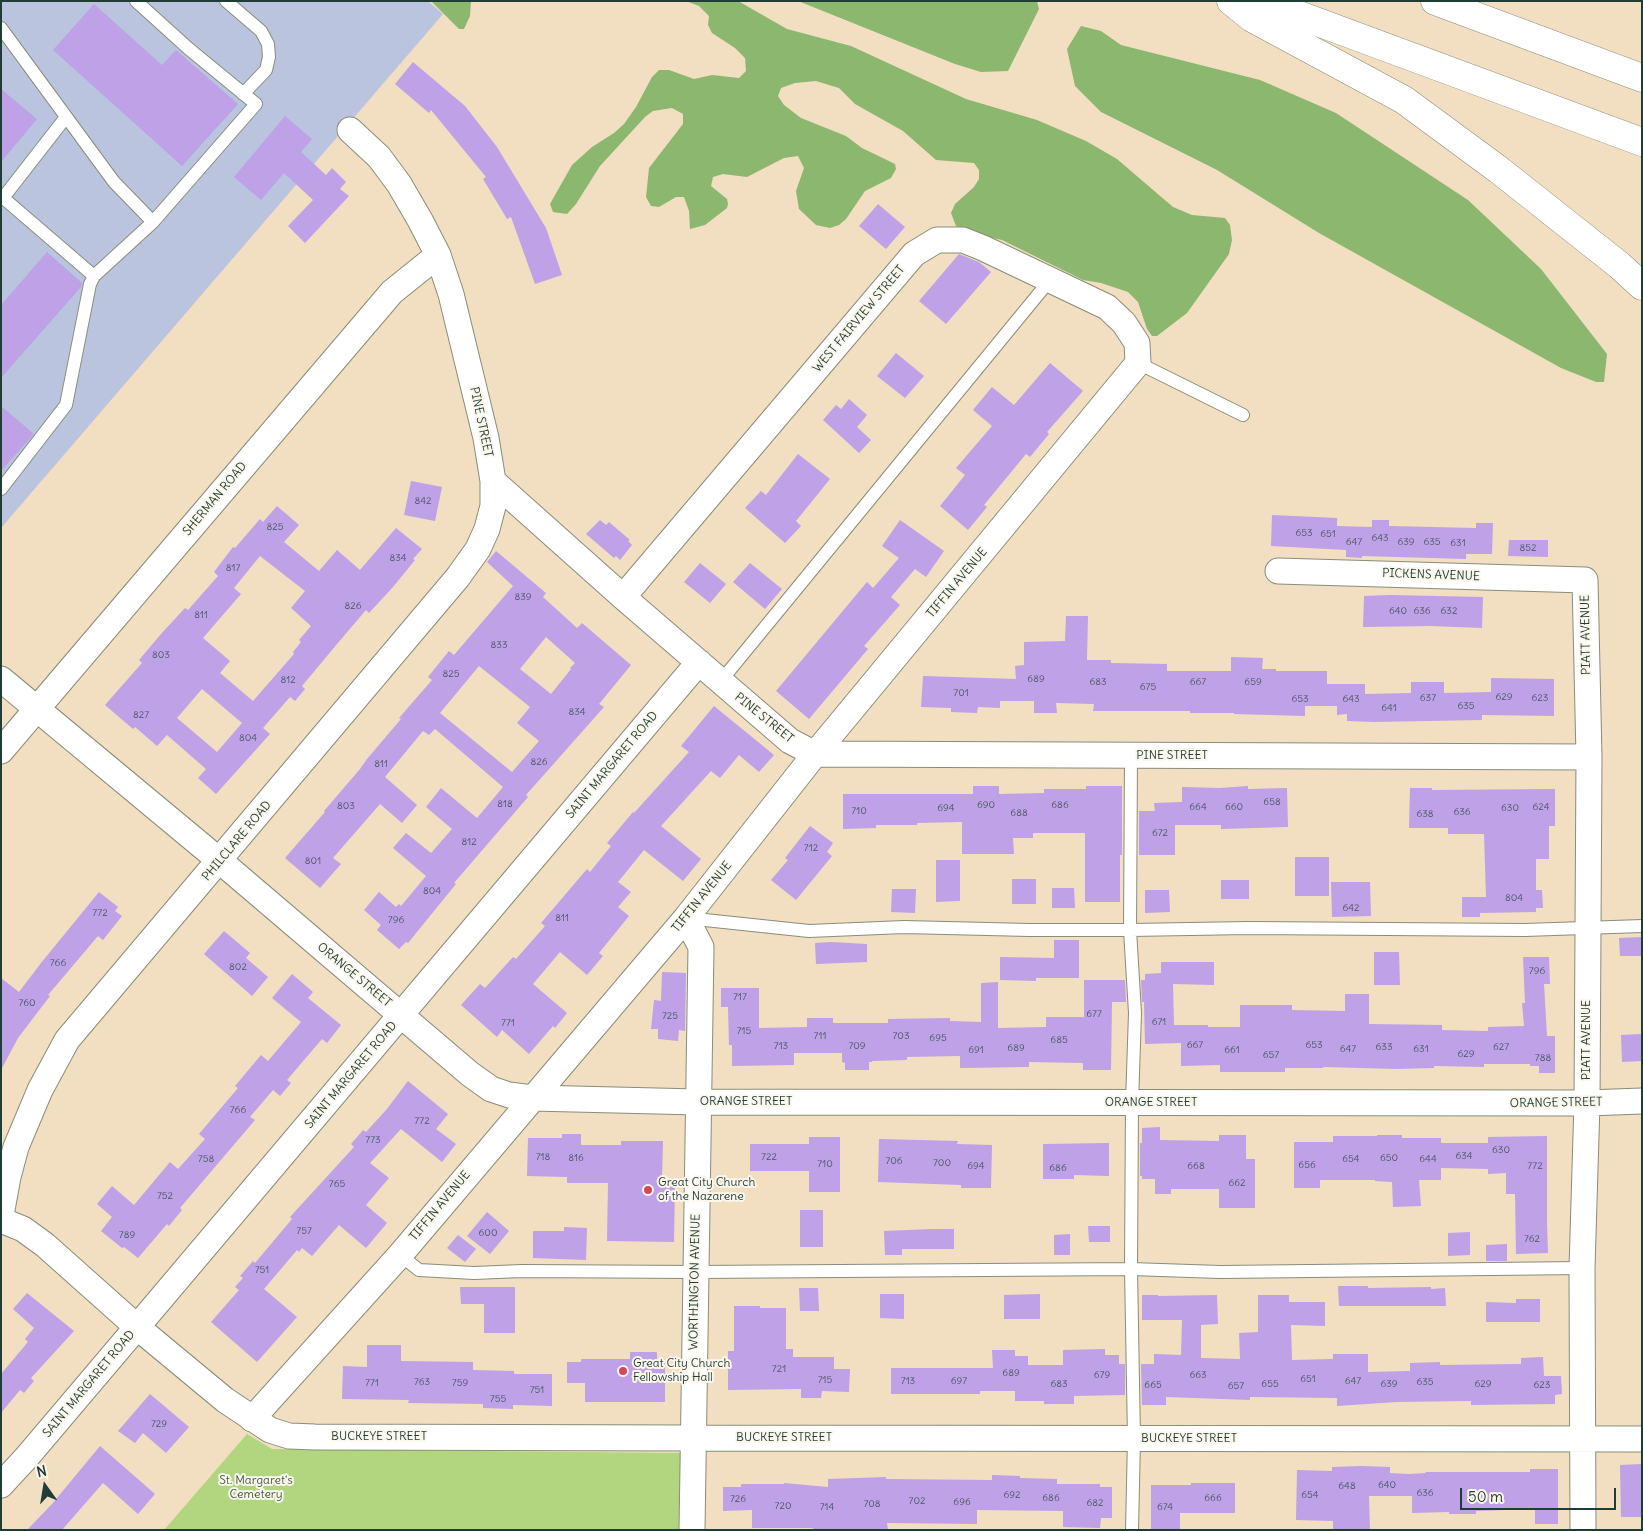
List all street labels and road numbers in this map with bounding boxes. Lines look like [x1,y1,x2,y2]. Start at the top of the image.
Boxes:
street label: WEST FAIRVIEW STREET [810,263,908,375]
street label: PINE STREET [467,386,495,458]
street label: SHERMAN ROAD [180,459,250,539]
street label: TIFFIN AVENUE [924,545,990,621]
street label: PICKENS AVENUE [1382,566,1480,584]
street label: PIATT AVENUE [1578,595,1594,675]
street label: PINE STREET [732,690,796,746]
street label: SAINT MARGARET ROAD [563,709,661,821]
street label: PINE STREET [1136,749,1208,763]
street label: PHILCLARE ROAD [199,798,275,884]
street label: TIFFIN AVENUE [669,859,735,935]
street label: ORANGE STREET [314,940,394,1010]
street label: PIATT AVENUE [1580,1000,1594,1080]
street label: SAINT MARGARET ROAD [302,1019,400,1131]
street label: ORANGE STREET [700,1095,792,1109]
street label: ORANGE STREET [1510,1095,1602,1111]
street label: ORANGE STREET [1105,1096,1197,1110]
street label: TIFFIN AVENUE [407,1168,473,1244]
street label: WORTHINGTON AVENUE [687,1214,703,1350]
street label: SAINT MARGARET ROAD [40,1328,138,1440]
street label: BUCKEYE STREET [331,1430,427,1444]
street label: BUCKEYE STREET [736,1431,832,1445]
street label: BUCKEYE STREET [1141,1432,1237,1446]

